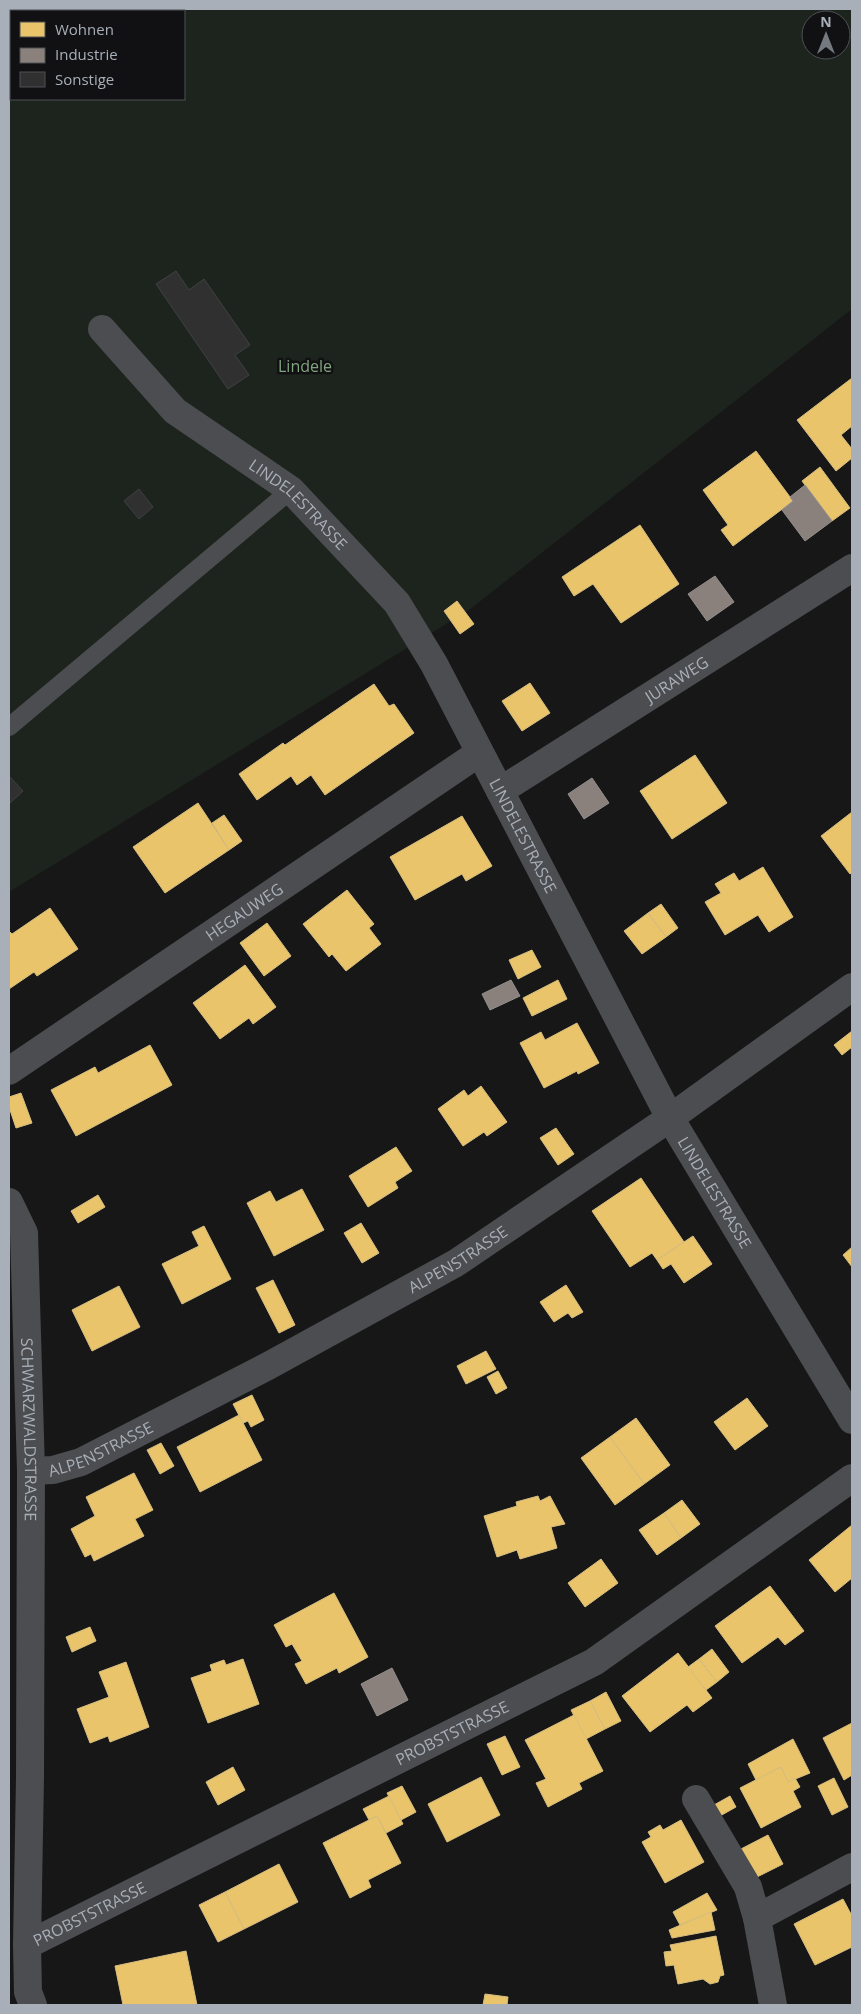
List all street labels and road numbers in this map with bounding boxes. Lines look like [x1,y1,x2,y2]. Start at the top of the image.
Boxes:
street label: LINDELESTRASSE [245,454,353,555]
street label: JURAWEG [639,651,713,709]
street label: LINDELESTRASSE [484,774,562,897]
street label: HEGAUWEG [201,878,287,946]
street label: LINDELESTRASSE [673,1133,757,1252]
street label: ALPENSTRASSE [404,1220,512,1298]
street label: SCHWARZWALDSTRASSE [16,1337,42,1521]
street label: ALPENSTRASSE [46,1416,157,1482]
street label: PROBSTSTRASSE [392,1695,512,1770]
street label: PROBSTSTRASSE [29,1876,150,1951]

